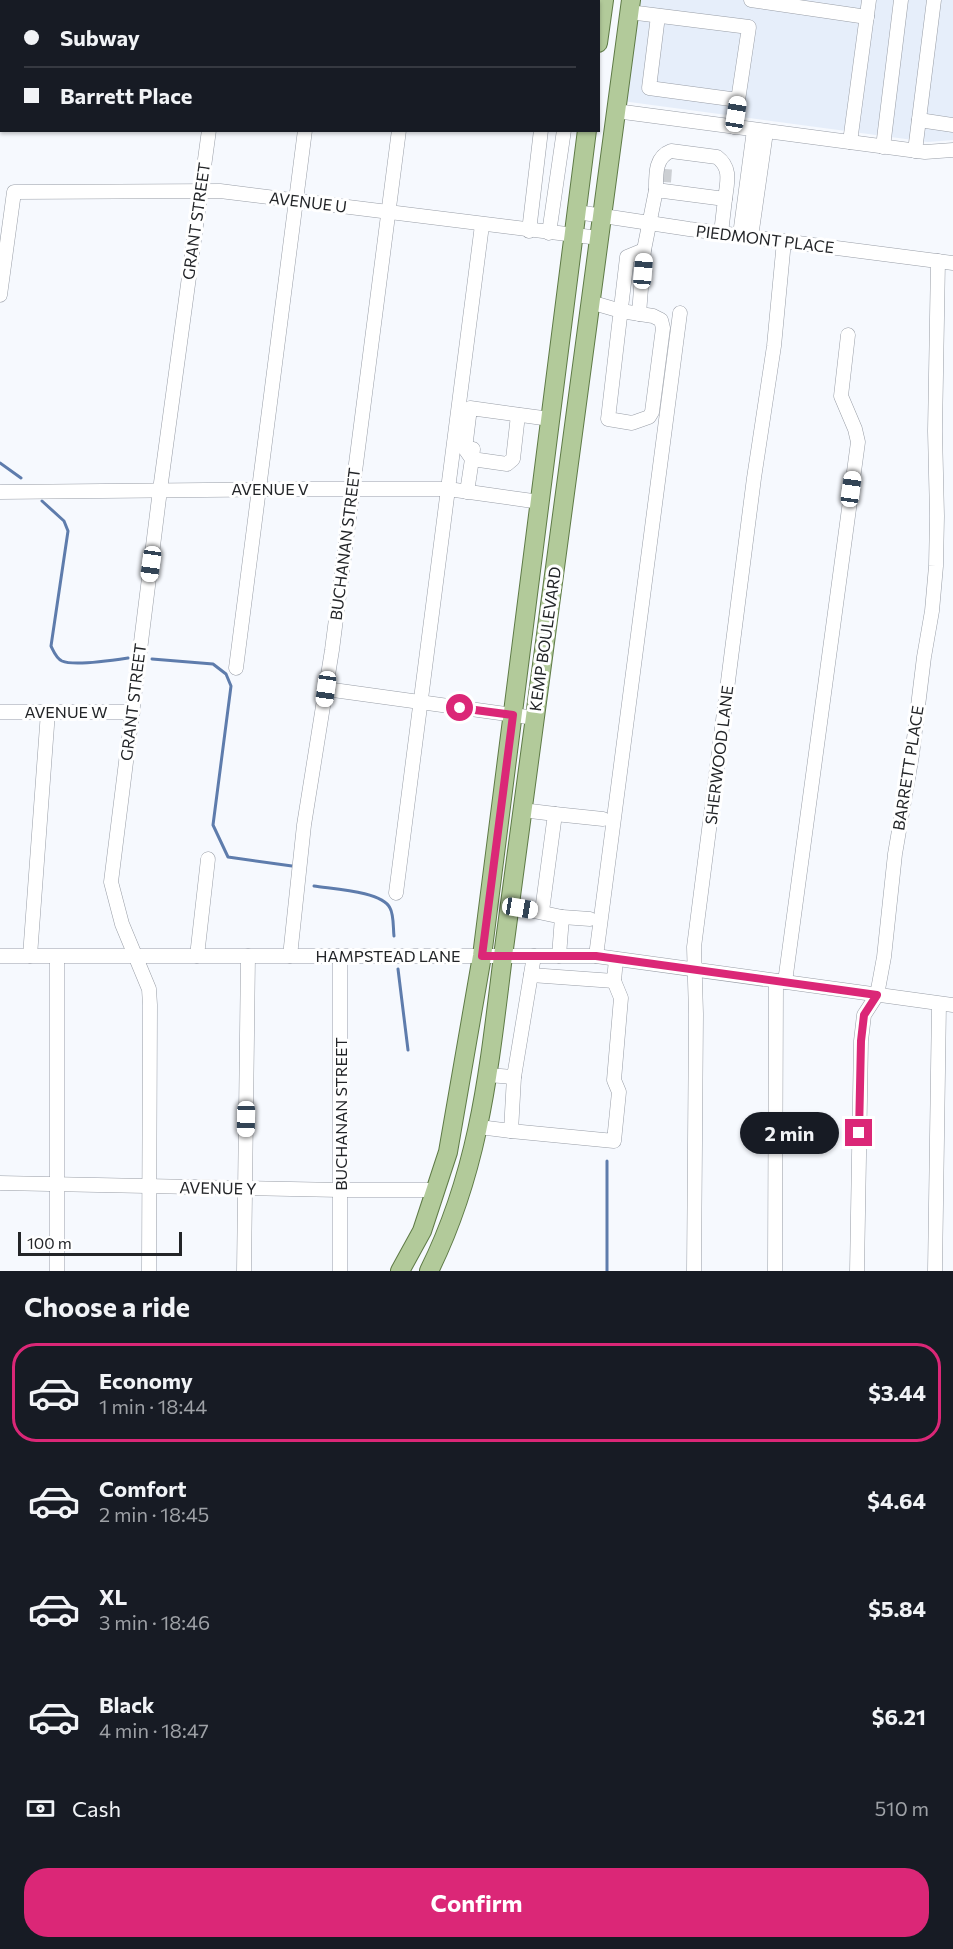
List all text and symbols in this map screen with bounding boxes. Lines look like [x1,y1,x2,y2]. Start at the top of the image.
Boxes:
text: Subway [60,24,140,51]
text: Barrett Place [60,82,192,109]
car [724,95,748,133]
street label: GRANT STREET [178,161,213,281]
street label: AVENUE U [268,187,348,216]
street label: PIEDMONT PLACE [695,221,835,256]
car [632,252,654,290]
street label: BUCHANAN STREET [326,467,363,621]
car [840,470,862,508]
street label: AVENUE V [231,479,309,498]
car [140,545,162,583]
street label: KEMP BOULEVARD [525,565,564,712]
street label: GRANT STREET [116,642,149,762]
car [315,670,337,708]
street label: SHERWOOD LANE [701,684,736,826]
route start [446,694,473,721]
street label: AVENUE W [25,702,108,721]
street label: BARRETT PLACE [888,704,927,832]
car [501,896,539,920]
street label: HAMPSTEAD LANE [316,946,460,965]
street label: BUCHANAN STREET [331,1037,350,1191]
car [237,1101,255,1137]
callout: 2 min [739,1112,838,1154]
route end [845,1119,872,1146]
text: 2 min [765,1121,814,1145]
street label: AVENUE Y [179,1177,257,1198]
scale bar [18,1229,182,1256]
text: 100 m [27,1233,72,1252]
text: Choose a ride [24,1290,190,1323]
icon: car [27,1366,81,1420]
text: Economy [99,1367,193,1394]
text: $3.44 [868,1379,926,1406]
text: 1 min · 18:44 [99,1394,207,1418]
icon: car [27,1474,81,1528]
text: Comfort [99,1475,187,1502]
text: $4.64 [867,1487,926,1514]
text: 2 min · 18:45 [99,1502,209,1526]
icon: car [27,1582,81,1636]
text: XL [99,1583,127,1610]
text: $5.84 [868,1595,926,1622]
text: 3 min · 18:46 [99,1610,210,1634]
icon: car [27,1690,81,1744]
text: Black [99,1691,154,1718]
text: $6.21 [872,1703,926,1730]
text: 4 min · 18:47 [99,1718,209,1742]
icon: cash [24,1792,57,1825]
text: Cash [72,1795,121,1822]
text: 510 m [875,1796,929,1820]
button: Confirm [24,1868,929,1937]

